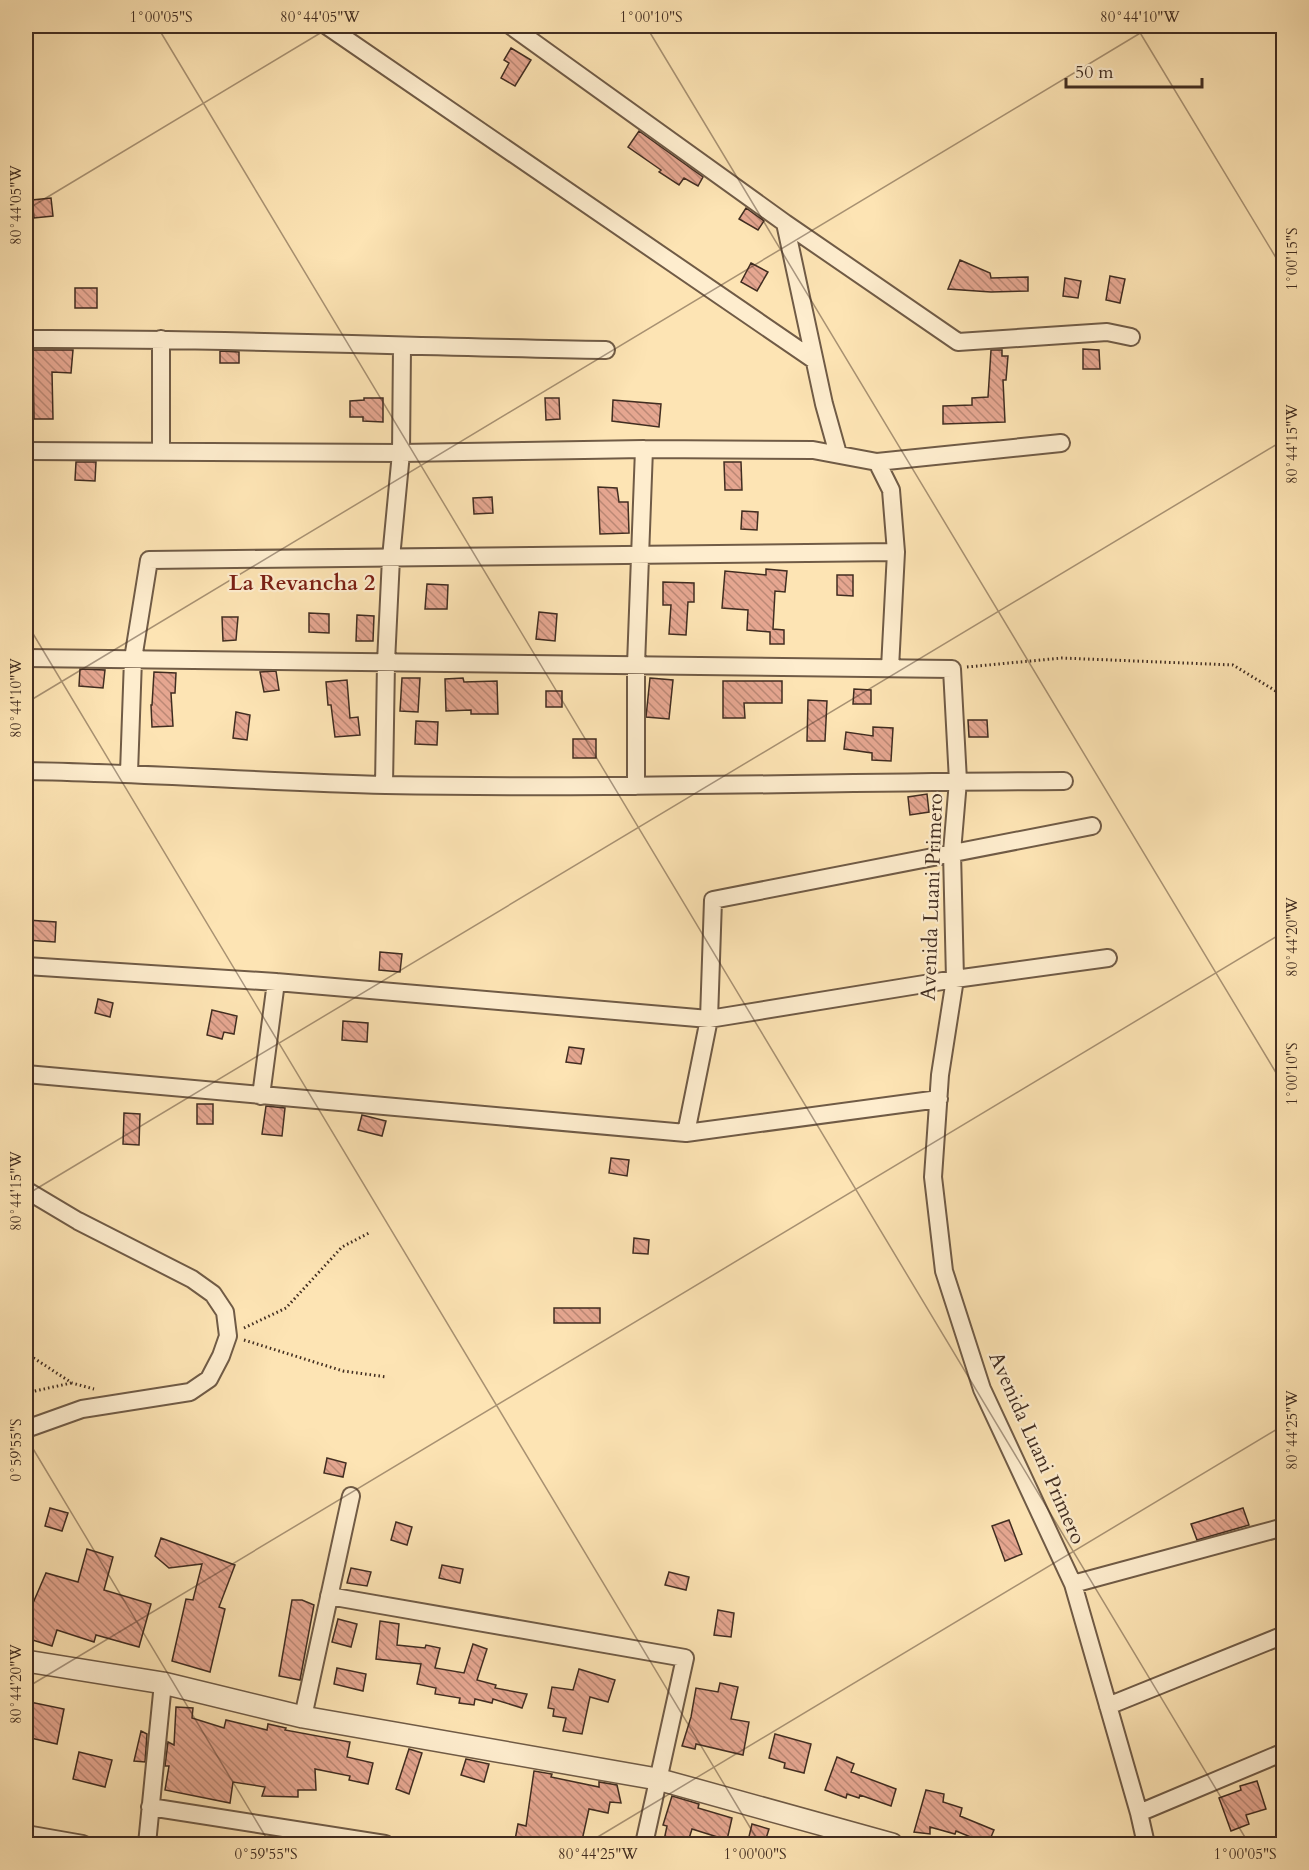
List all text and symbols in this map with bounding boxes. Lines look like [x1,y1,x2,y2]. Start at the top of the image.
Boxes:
text: 1°00'05"S [129,7,193,27]
text: 80°44'05"W [280,7,360,27]
text: 1°00'10"S [619,7,683,27]
text: 80°44'10"W [1100,7,1180,27]
scale bar [1066,51,1202,89]
text: 50 m [1075,60,1114,85]
text: 80°44'05"W [6,165,26,245]
text: 1°00'15"S [1282,227,1302,291]
text: 80°44'15"W [1282,404,1302,484]
district label: La Revancha 2 [229,568,375,598]
text: 80°44'10"W [6,658,26,738]
street label: Avenida Luani Primero [914,793,950,1001]
text: 80°44'20"W [1282,897,1302,977]
text: 1°00'10"S [1282,1042,1302,1106]
text: 80°44'15"W [6,1151,26,1231]
street label: Avenida Luani Primero [981,1347,1093,1549]
text: 80°44'25"W [1282,1390,1302,1470]
text: 0°59'55"S [6,1418,26,1482]
text: 80°44'20"W [6,1644,26,1724]
text: 0°59'55"S [234,1844,298,1864]
text: 80°44'25"W [558,1844,638,1864]
text: 1°00'00"S [723,1844,787,1864]
text: 1°00'05"S [1213,1844,1277,1864]

